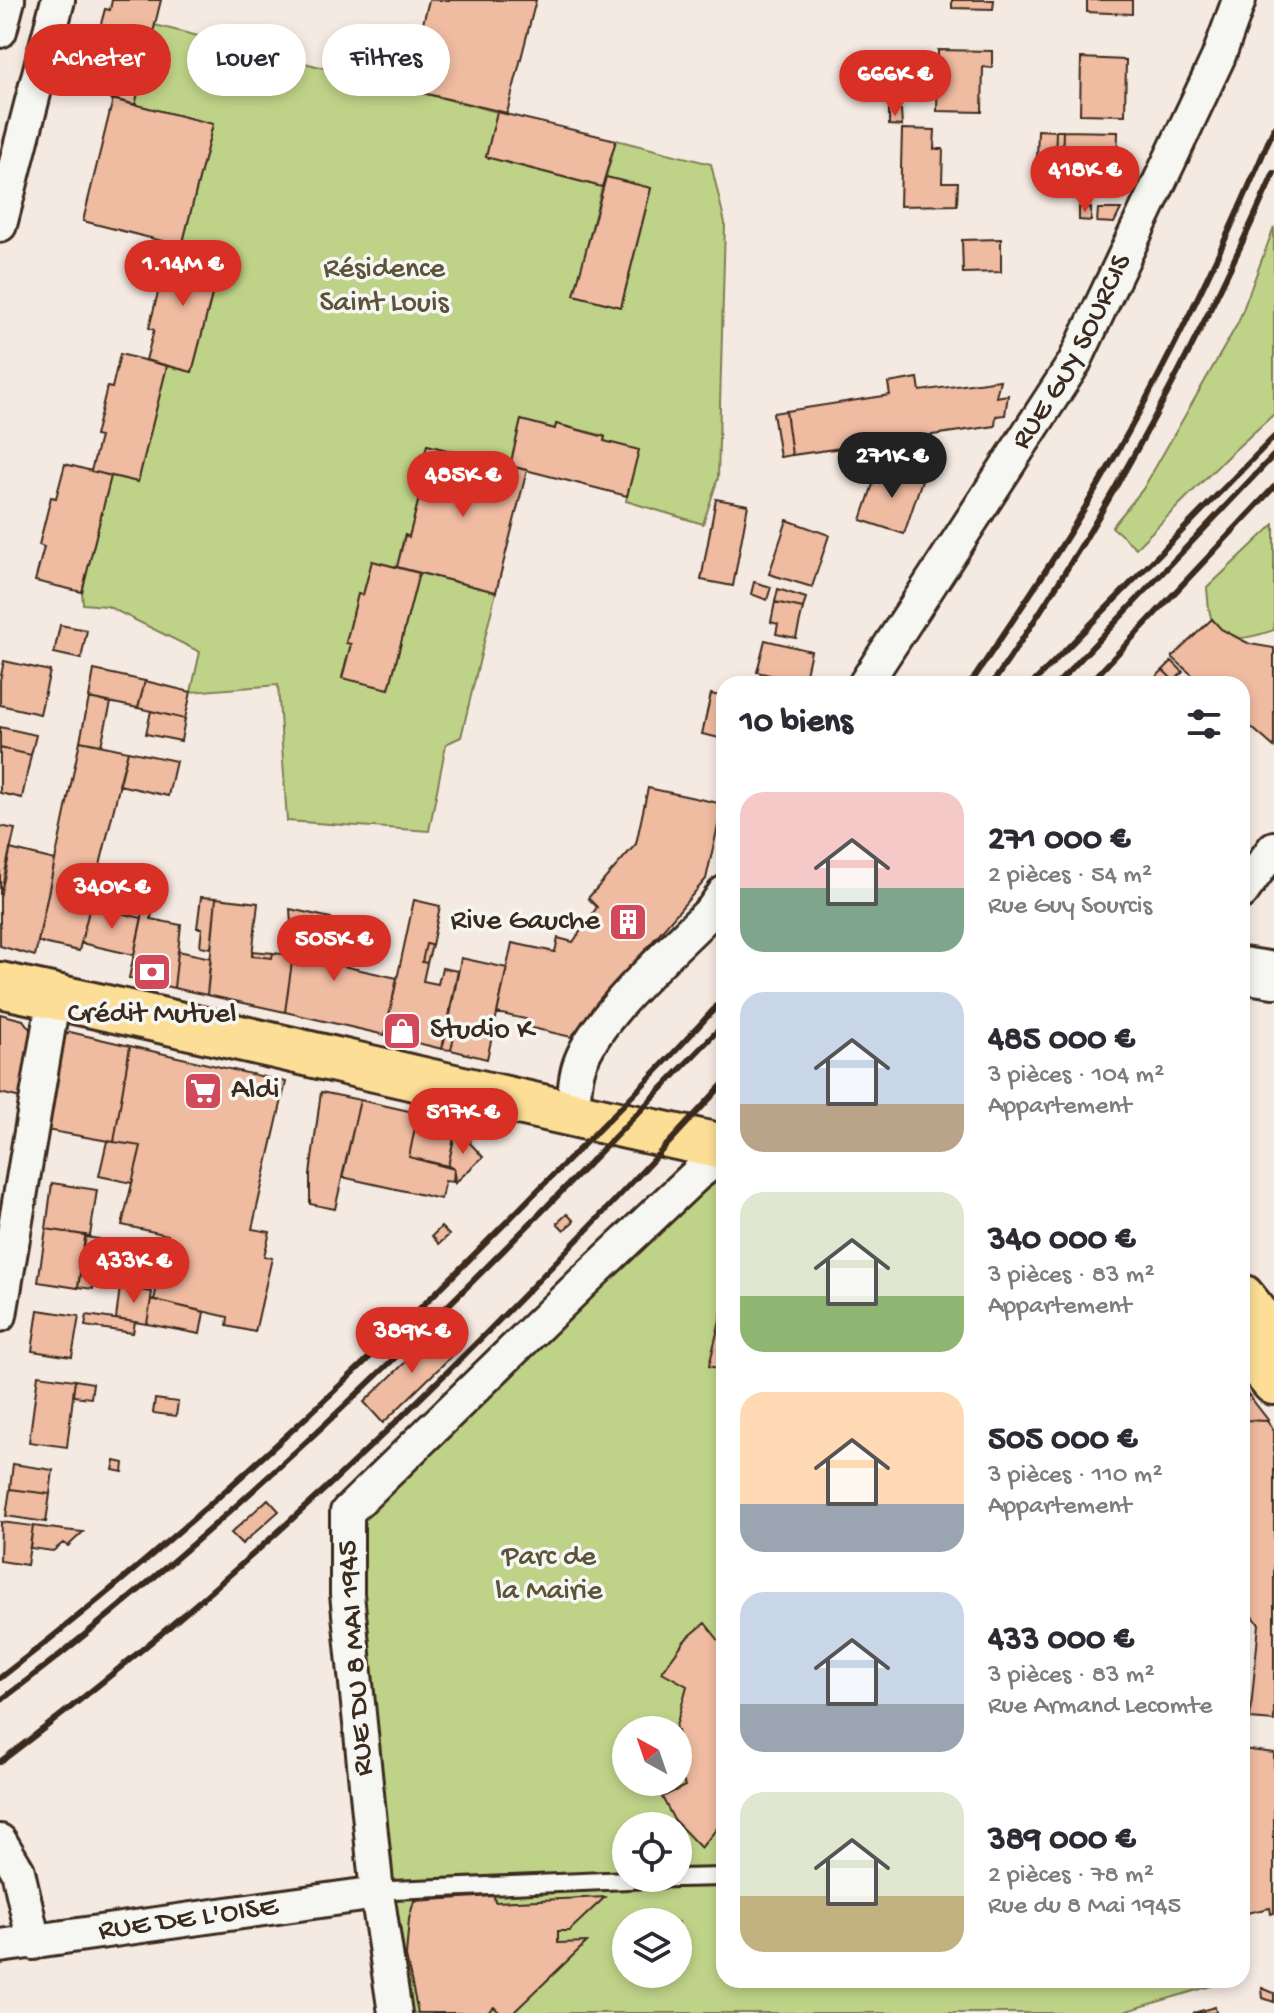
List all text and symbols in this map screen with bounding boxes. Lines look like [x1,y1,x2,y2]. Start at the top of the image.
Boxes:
chip: Acheter [24,24,171,96]
chip: Louer [187,24,306,96]
chip: Filtres [322,24,450,96]
pin: 666K € [830,50,960,118]
text: 666K € [857,60,933,91]
pin: 418K € [1020,146,1150,214]
text: 418K € [1049,156,1122,187]
pin: 1.14M € [109,240,257,308]
street label: RUE GUY SOURCIS [1005,249,1140,457]
text: 1.14M € [142,250,224,281]
park label: Résidence Saint Louis [320,253,449,322]
pin: 271K € [827,432,957,500]
text: 271K € [856,442,928,473]
pin: 485K € [398,451,528,519]
text: 485K € [425,461,501,492]
icon: filters [1182,702,1226,746]
text: 10 biens [740,704,853,744]
text: 271 000 € [988,821,1130,861]
icon: home [804,824,900,920]
text: 2 pièces · 54 m² [988,861,1152,892]
pin: 340K € [47,863,177,931]
text: 340K € [74,873,150,904]
text: Rue Guy Sourcis [988,892,1152,923]
building icon: Rive Gauche [607,901,649,943]
place label: Rive Gauche [451,905,601,940]
pin: 505K € [269,915,399,983]
text: 505K € [295,925,373,956]
bank icon: Crédit Mutuel [131,951,173,993]
place label: Crédit Mutuel [67,998,237,1033]
shop icon: Studio K [381,1010,423,1052]
place label: Studio K [430,1014,537,1049]
text: 485 000 € [988,1021,1135,1061]
icon: home [804,1024,900,1120]
text: 3 pièces · 104 m² [988,1061,1164,1092]
supermarket icon: Aldi [182,1070,224,1112]
place label: Aldi [231,1074,279,1109]
pin: 517K € [398,1088,528,1156]
text: Appartement [988,1092,1131,1123]
text: 517K € [426,1098,500,1129]
text: 340 000 € [988,1221,1135,1261]
icon: home [804,1224,900,1320]
pin: 433K € [69,1237,199,1305]
text: 433K € [96,1247,172,1278]
text: 3 pièces · 83 m² [988,1261,1154,1292]
text: Appartement [988,1292,1131,1323]
pin: 389K € [347,1307,477,1375]
text: 389K € [374,1317,450,1348]
text: 505 000 € [988,1421,1137,1461]
icon: home [804,1424,900,1520]
text: 3 pièces · 110 m² [988,1461,1162,1492]
text: Appartement [988,1492,1131,1523]
street label: RUE DU 8 MAI 1945 [331,1539,383,1777]
park label: Parc de la Mairie [496,1541,603,1610]
text: 433 000 € [988,1621,1134,1661]
icon: home [804,1624,900,1720]
text: 3 pièces · 83 m² [988,1661,1154,1692]
text: Rue Armand Lecomte [988,1692,1212,1723]
north arrow [612,1716,692,1796]
map controls [612,1716,692,1988]
button: locate [612,1812,692,1892]
text: 389 000 € [988,1821,1136,1861]
icon: home [804,1824,900,1920]
text: 2 pièces · 78 m² [988,1861,1154,1892]
street label: RUE DE L'OISE [96,1889,281,1949]
text: Rue du 8 Mai 1945 [988,1892,1181,1923]
button: layers [612,1908,692,1988]

